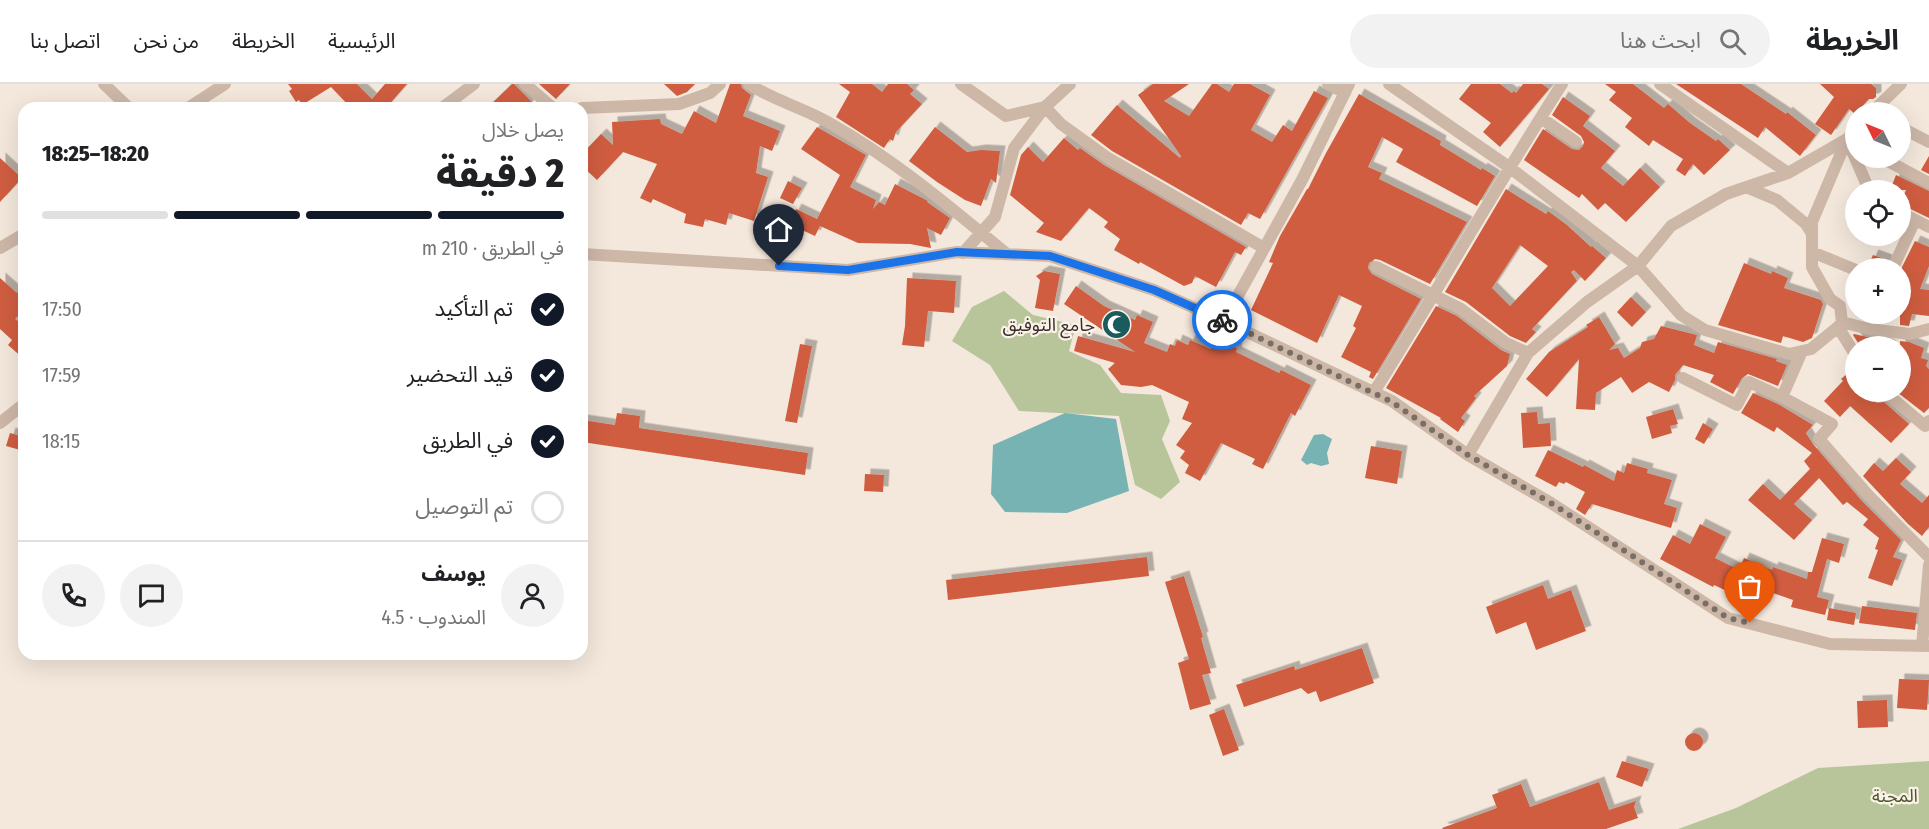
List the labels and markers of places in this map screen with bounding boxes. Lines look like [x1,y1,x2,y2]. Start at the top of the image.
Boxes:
pin [753,204,804,266]
mosque icon: جامع التوفيق [1100,309,1132,341]
place label: جامع التوفيق [1002,314,1095,339]
pin [1724,561,1775,623]

